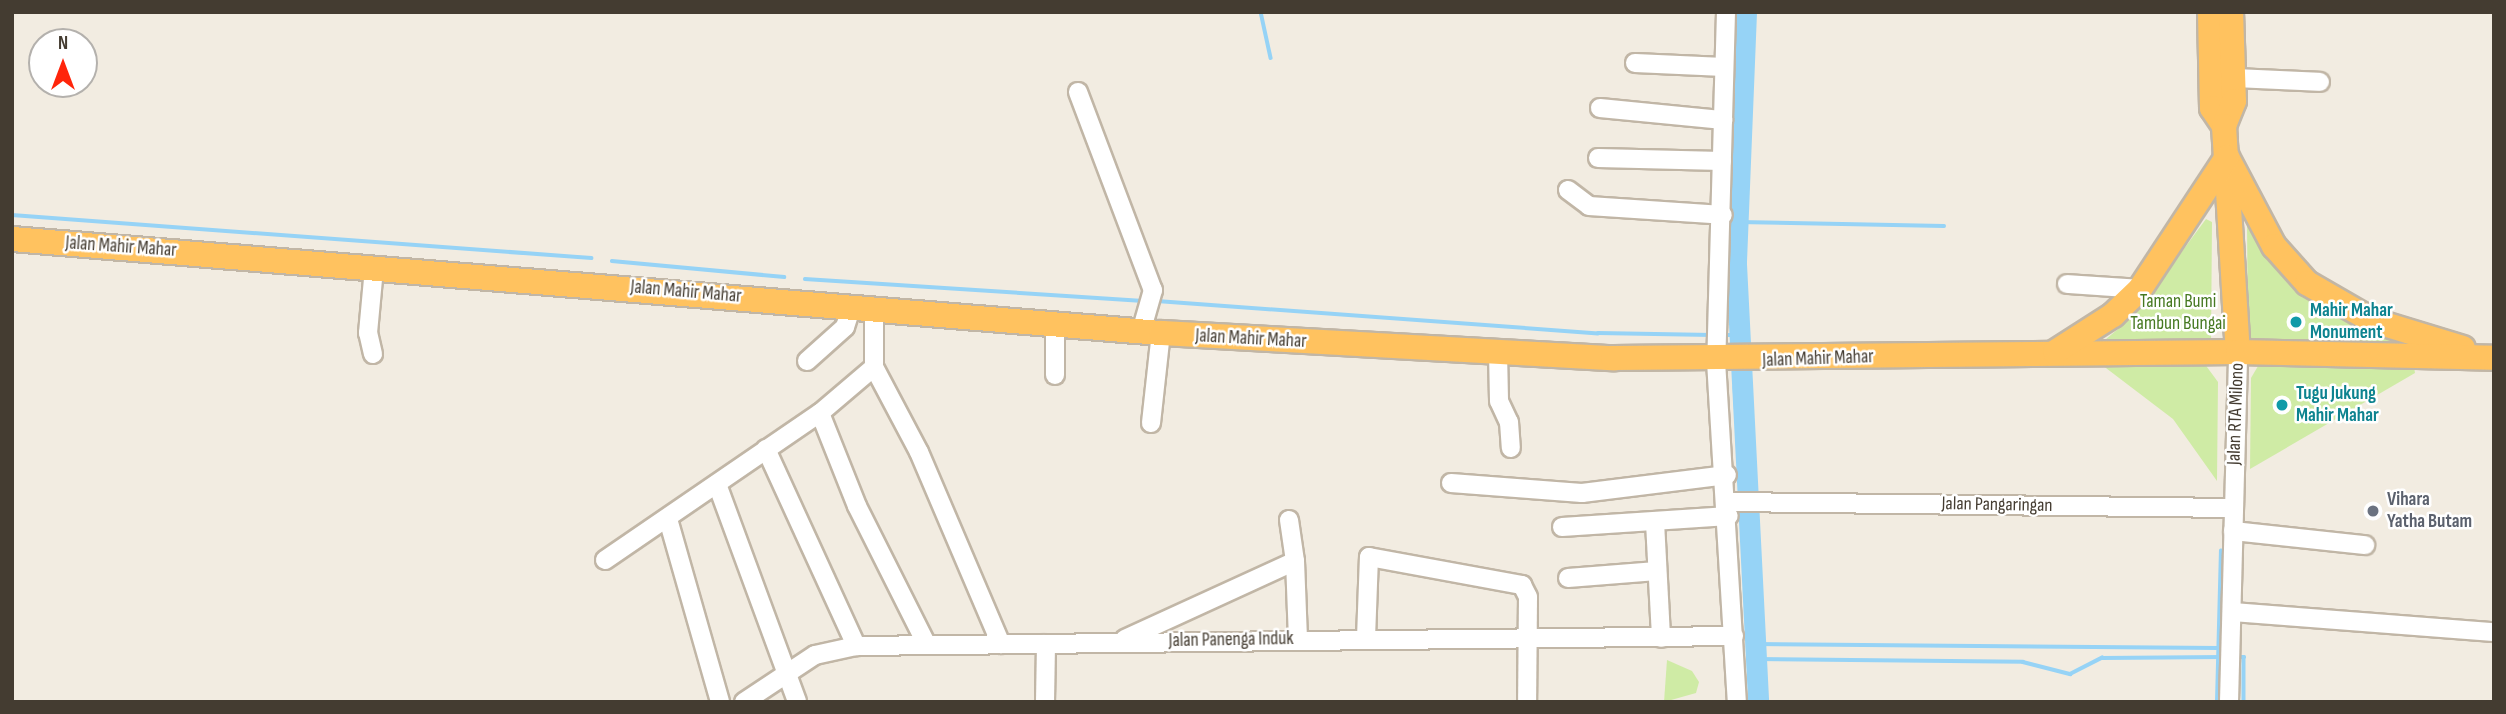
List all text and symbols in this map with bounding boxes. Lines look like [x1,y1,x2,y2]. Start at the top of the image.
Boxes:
north arrow [28,28,98,98]
text: N [58,32,68,55]
street label: Jalan Mahir Mahar [65,232,177,262]
street label: Jalan Mahir Mahar [629,276,743,308]
park label: Taman Bumi Tambun Bungai [2130,291,2226,335]
place label: Mahir Mahar Monument [2310,300,2393,344]
marker: Mahir Mahar Monument [2288,314,2304,330]
street label: Jalan Mahir Mahar [1195,325,1307,353]
street label: Jalan Mahir Mahar [1762,346,1874,372]
street label: Jalan RTA Milono [2223,363,2249,465]
place label: Tugu Jukung Mahir Mahar [2296,383,2379,427]
marker: Tugu Jukung Mahir Mahar [2274,397,2290,413]
place label: Vihara Yatha Butam [2387,489,2472,533]
street label: Jalan Pangaringan [1941,493,2053,517]
marker: Vihara Yatha Butam [2365,503,2381,519]
street label: Jalan Panenga Induk [1168,628,1294,652]

